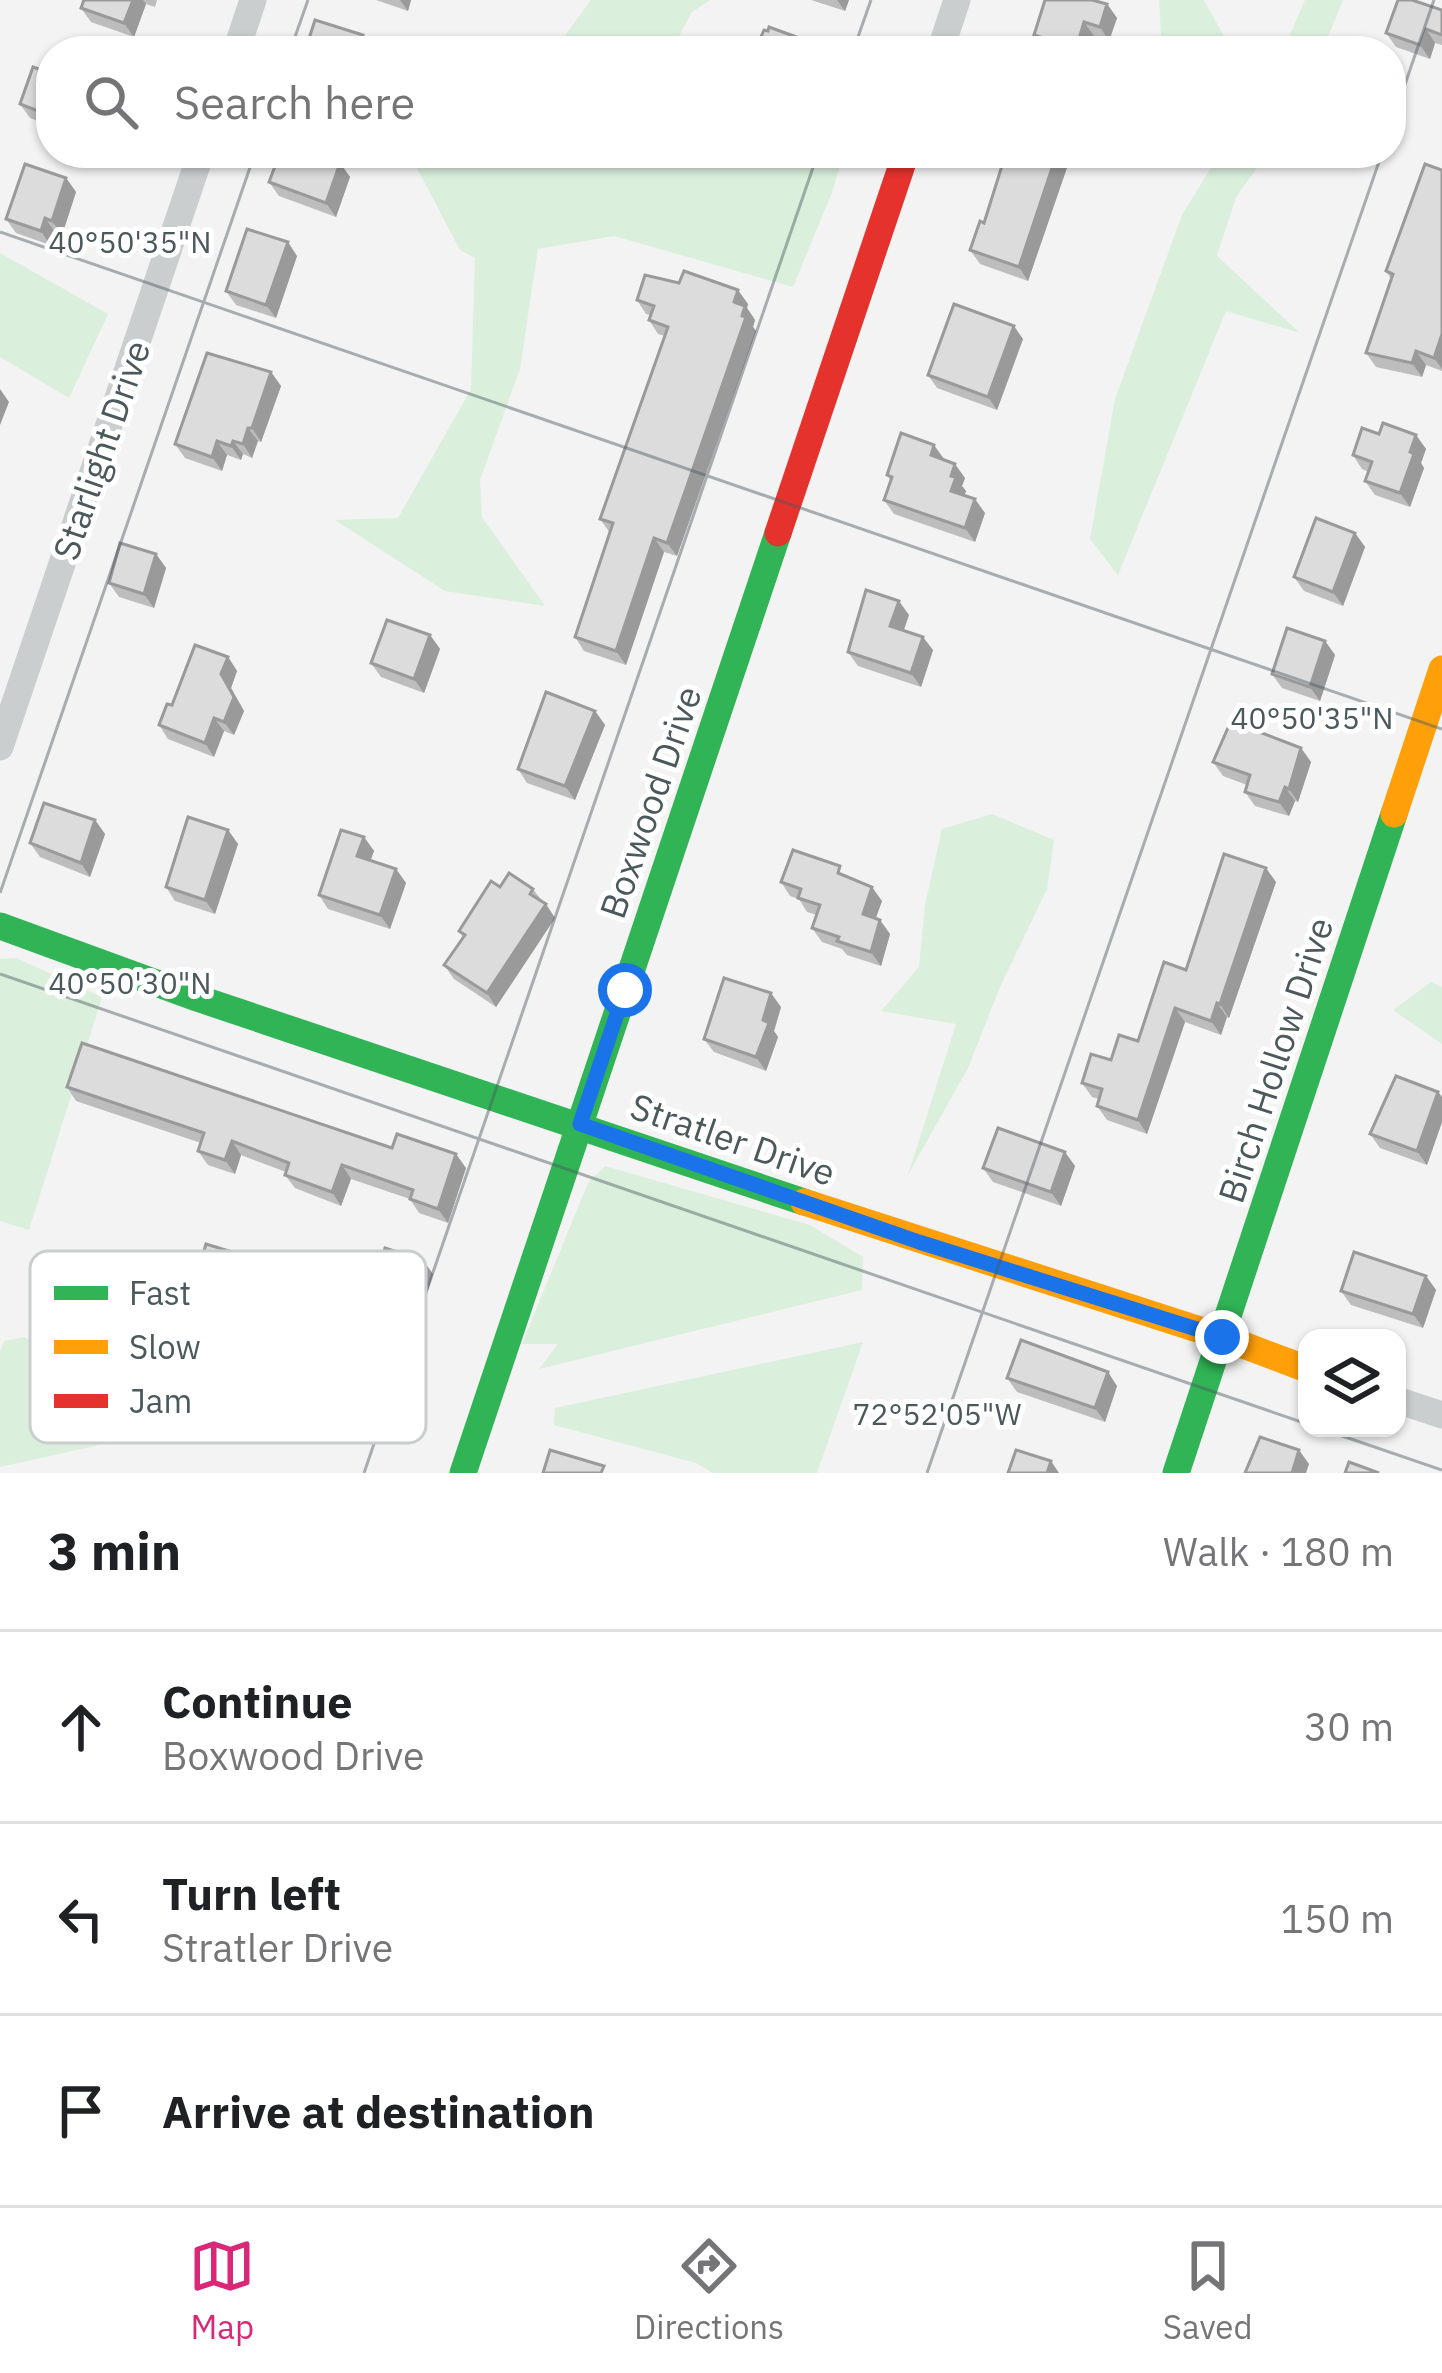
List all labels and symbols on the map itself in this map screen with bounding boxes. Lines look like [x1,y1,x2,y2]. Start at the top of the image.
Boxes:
text: 40°50'35"N [48,222,212,261]
street label: Starlight Drive [42,334,160,566]
street label: Boxwood Drive [588,680,712,924]
text: 40°50'35"N [1230,698,1394,737]
street label: Birch Hollow Drive [1207,911,1343,1209]
text: 40°50'30"N [48,963,212,1002]
route start [598,963,652,1017]
street label: Stratler Drive [625,1082,841,1196]
legend [30,1251,426,1443]
text: Fast [129,1271,191,1314]
route end [1195,1310,1249,1364]
text: Slow [129,1325,201,1368]
text: Jam [129,1379,192,1422]
text: 72°52'05"W [852,1394,1022,1433]

